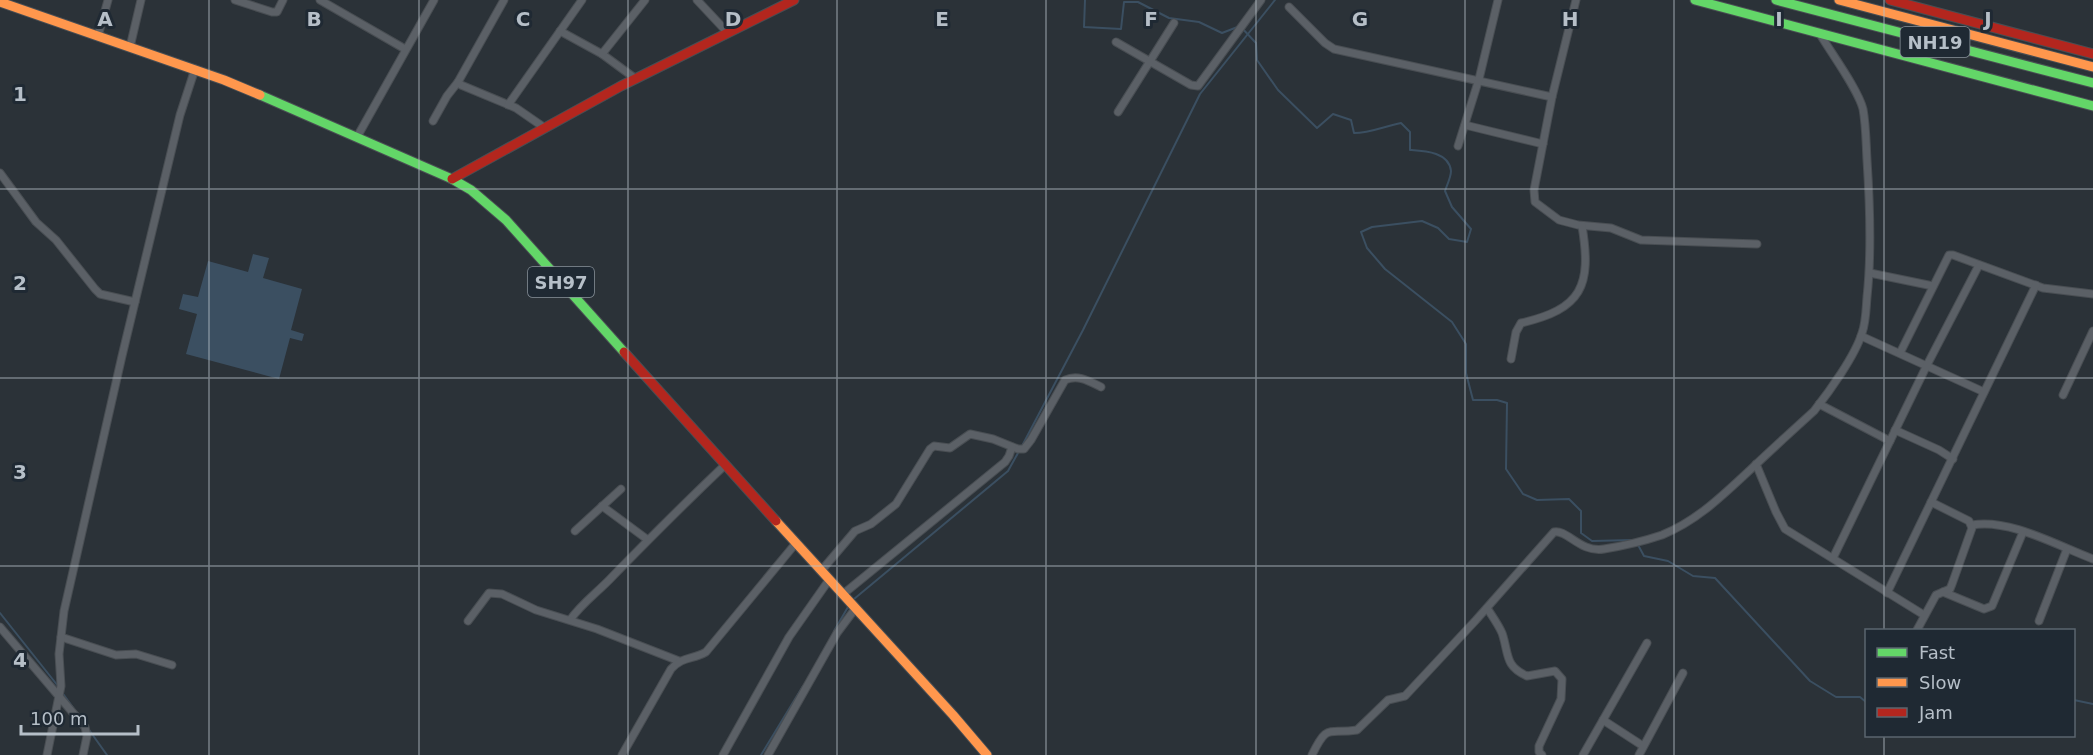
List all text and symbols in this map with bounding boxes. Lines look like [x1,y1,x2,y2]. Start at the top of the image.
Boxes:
text: A [97,7,113,31]
text: B [306,7,322,31]
text: C [516,7,530,31]
text: D [725,7,741,31]
text: E [935,7,949,31]
text: F [1144,7,1158,31]
text: G [1352,7,1368,31]
text: H [1562,7,1578,31]
text: I [1775,7,1783,31]
text: J [1982,7,1992,31]
road number: NH19 [1900,27,1970,57]
text: 1 [13,82,27,106]
road number: SH97 [528,267,594,297]
text: 2 [13,271,27,295]
text: 3 [13,460,27,484]
legend [1865,629,2075,737]
text: Fast [1919,642,1955,663]
text: 4 [13,648,27,672]
text: Slow [1919,672,1961,693]
scale bar [21,698,138,736]
text: Jam [1918,702,1953,723]
text: 100 m [30,708,88,729]

